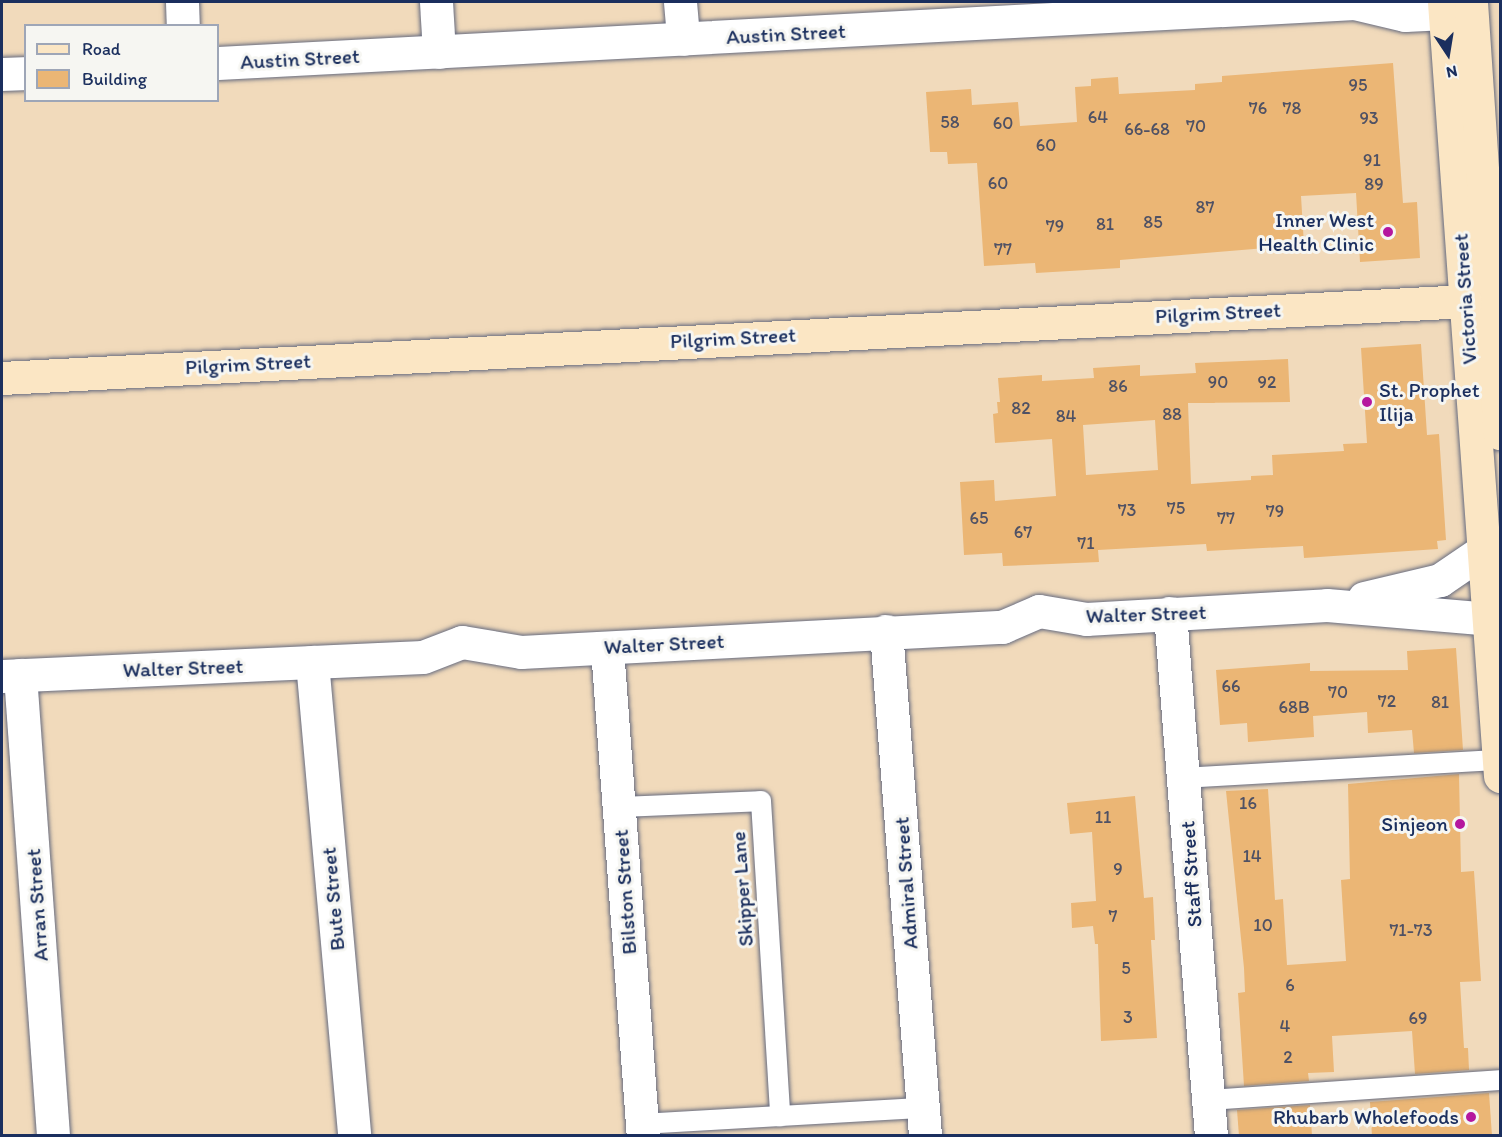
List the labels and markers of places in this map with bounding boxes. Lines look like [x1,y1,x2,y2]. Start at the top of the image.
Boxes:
place label: Inner West Health Clinic [1258,207,1374,257]
marker: Inner West Health Clinic [1379,223,1397,241]
place label: St. Prophet Ilija [1379,377,1479,427]
marker: St. Prophet Ilija [1360,395,1374,409]
place label: Sinjeon [1381,811,1448,837]
marker: Sinjeon [1453,817,1467,831]
place label: Rhubarb Wholefoods [1272,1104,1459,1130]
marker: Rhubarb Wholefoods [1464,1110,1478,1124]

